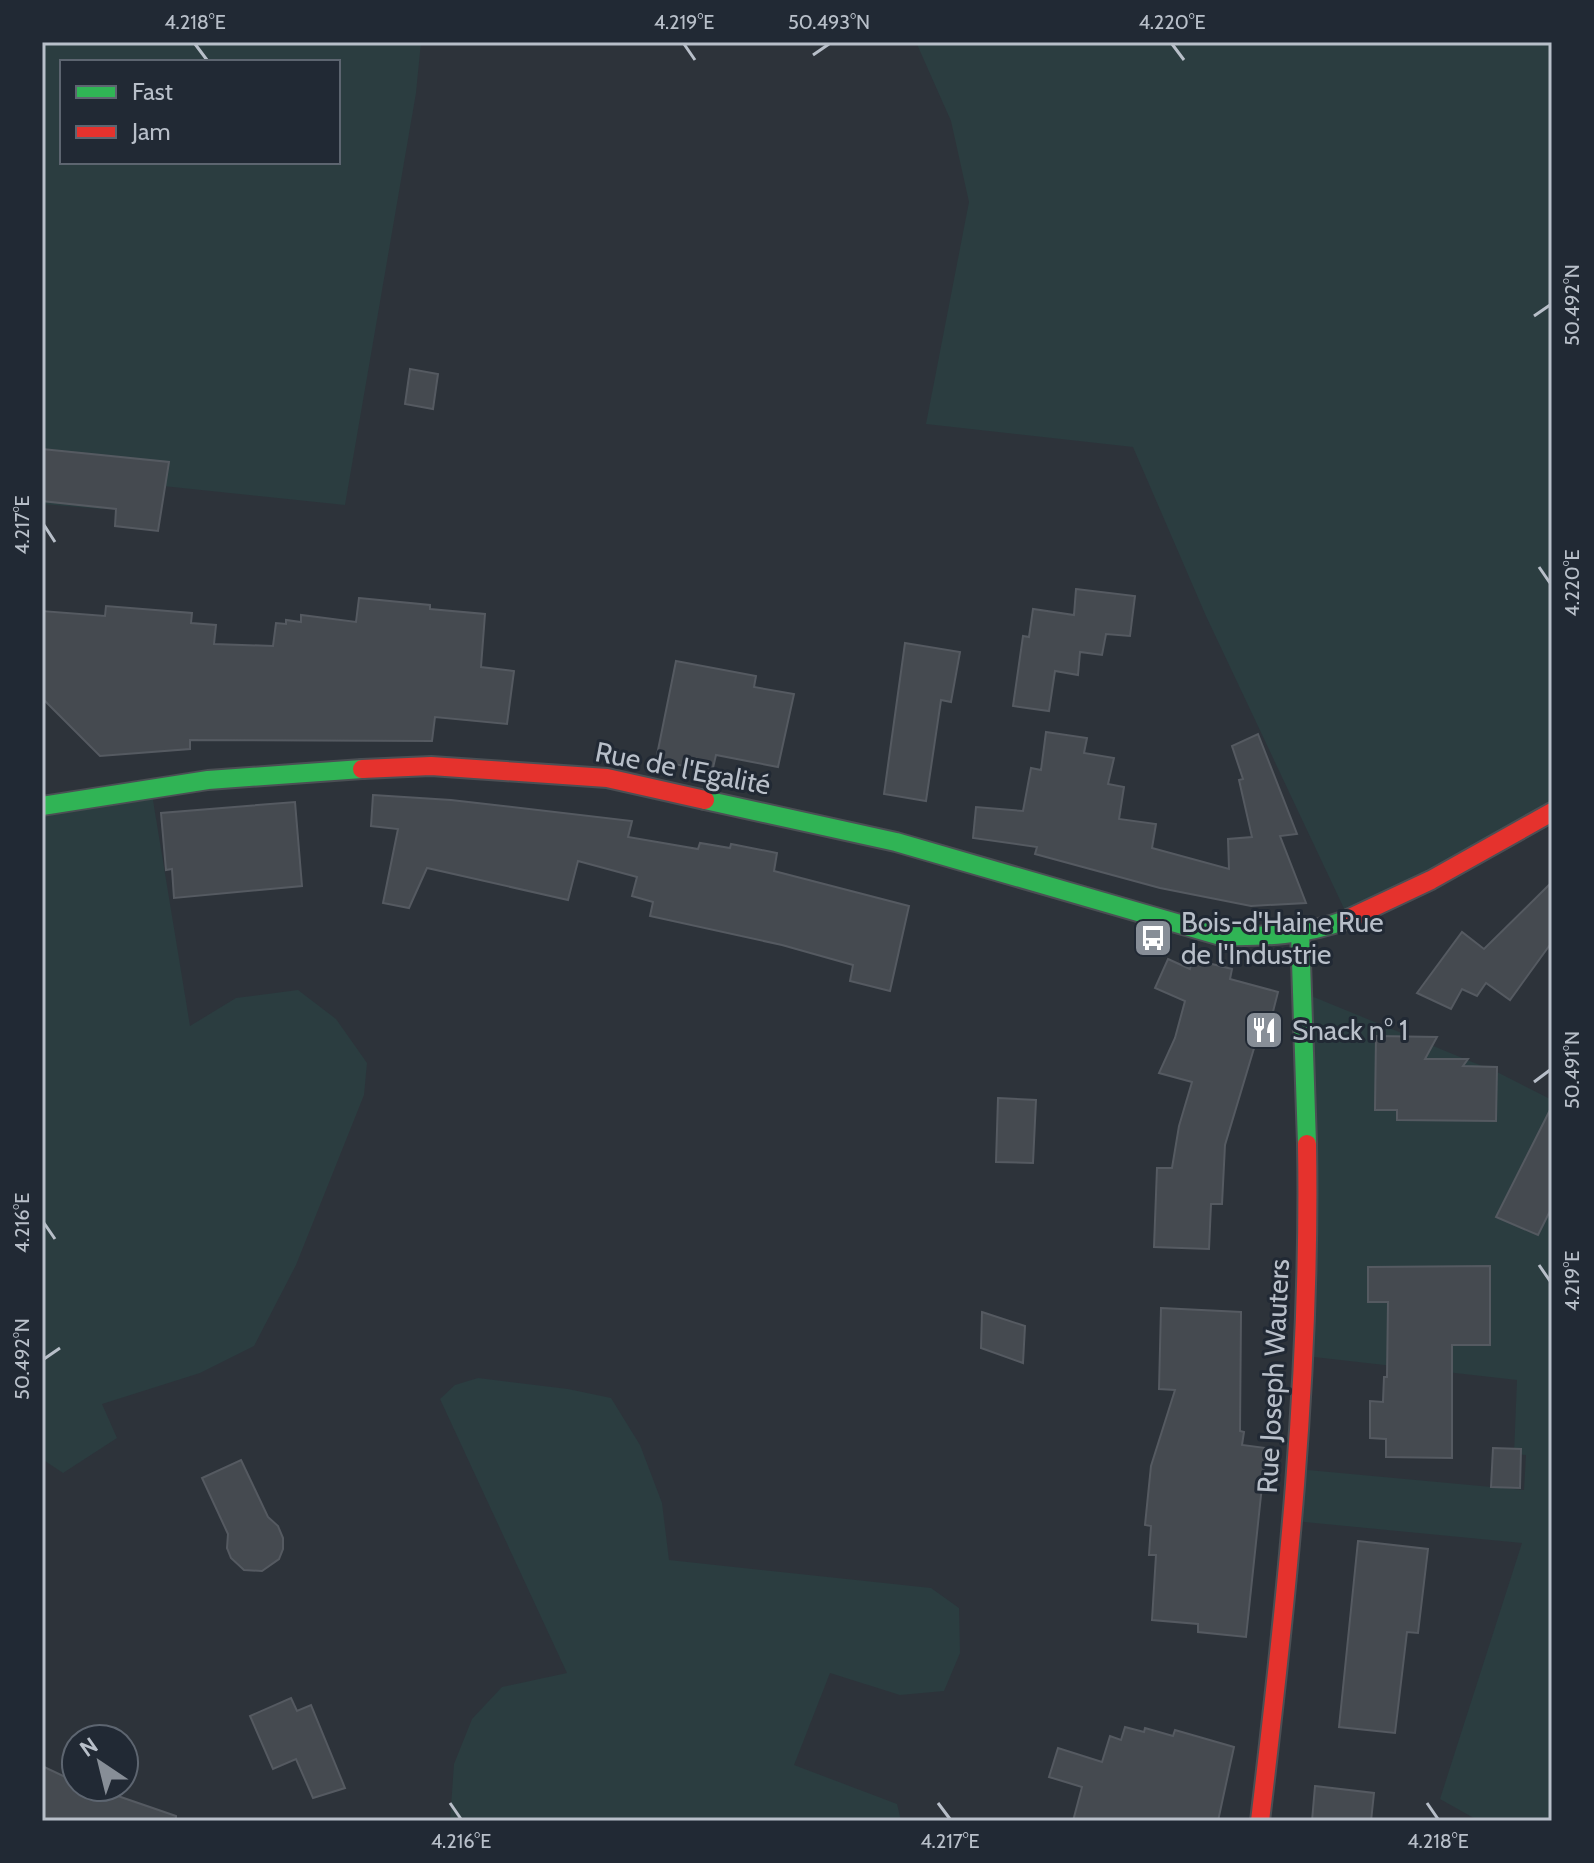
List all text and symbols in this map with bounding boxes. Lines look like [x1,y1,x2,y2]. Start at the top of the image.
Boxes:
text: 4.218°E [164,10,226,34]
text: 4.219°E [654,10,714,34]
text: 50.493°N [788,10,870,34]
text: 4.220°E [1138,10,1206,34]
legend [60,60,340,164]
text: Fast [132,77,173,106]
text: Jam [131,117,170,146]
text: 50.492°N [1560,264,1584,346]
text: 4.217°E [10,495,34,555]
text: 4.220°E [1560,549,1584,617]
street label: Rue de l'Egalité [592,734,774,802]
place label: Bois-d'Haine Rue de l'Industrie [1181,905,1384,971]
bus stop icon: Bois-d'Haine Rue de l'Industrie [1132,917,1174,959]
restaurant icon: Snack n° 1 [1243,1009,1285,1051]
place label: Snack n° 1 [1292,1013,1408,1047]
text: 50.491°N [1560,1031,1584,1109]
text: 4.216°E [10,1193,34,1253]
text: 4.219°E [1560,1251,1584,1311]
street label: Rue Joseph Wauters [1250,1258,1296,1494]
text: 50.492°N [10,1318,34,1400]
north arrow [60,1723,140,1803]
text: N [75,1732,103,1763]
text: 4.216°E [431,1829,491,1853]
text: 4.217°E [920,1829,980,1853]
text: 4.218°E [1407,1829,1469,1853]

